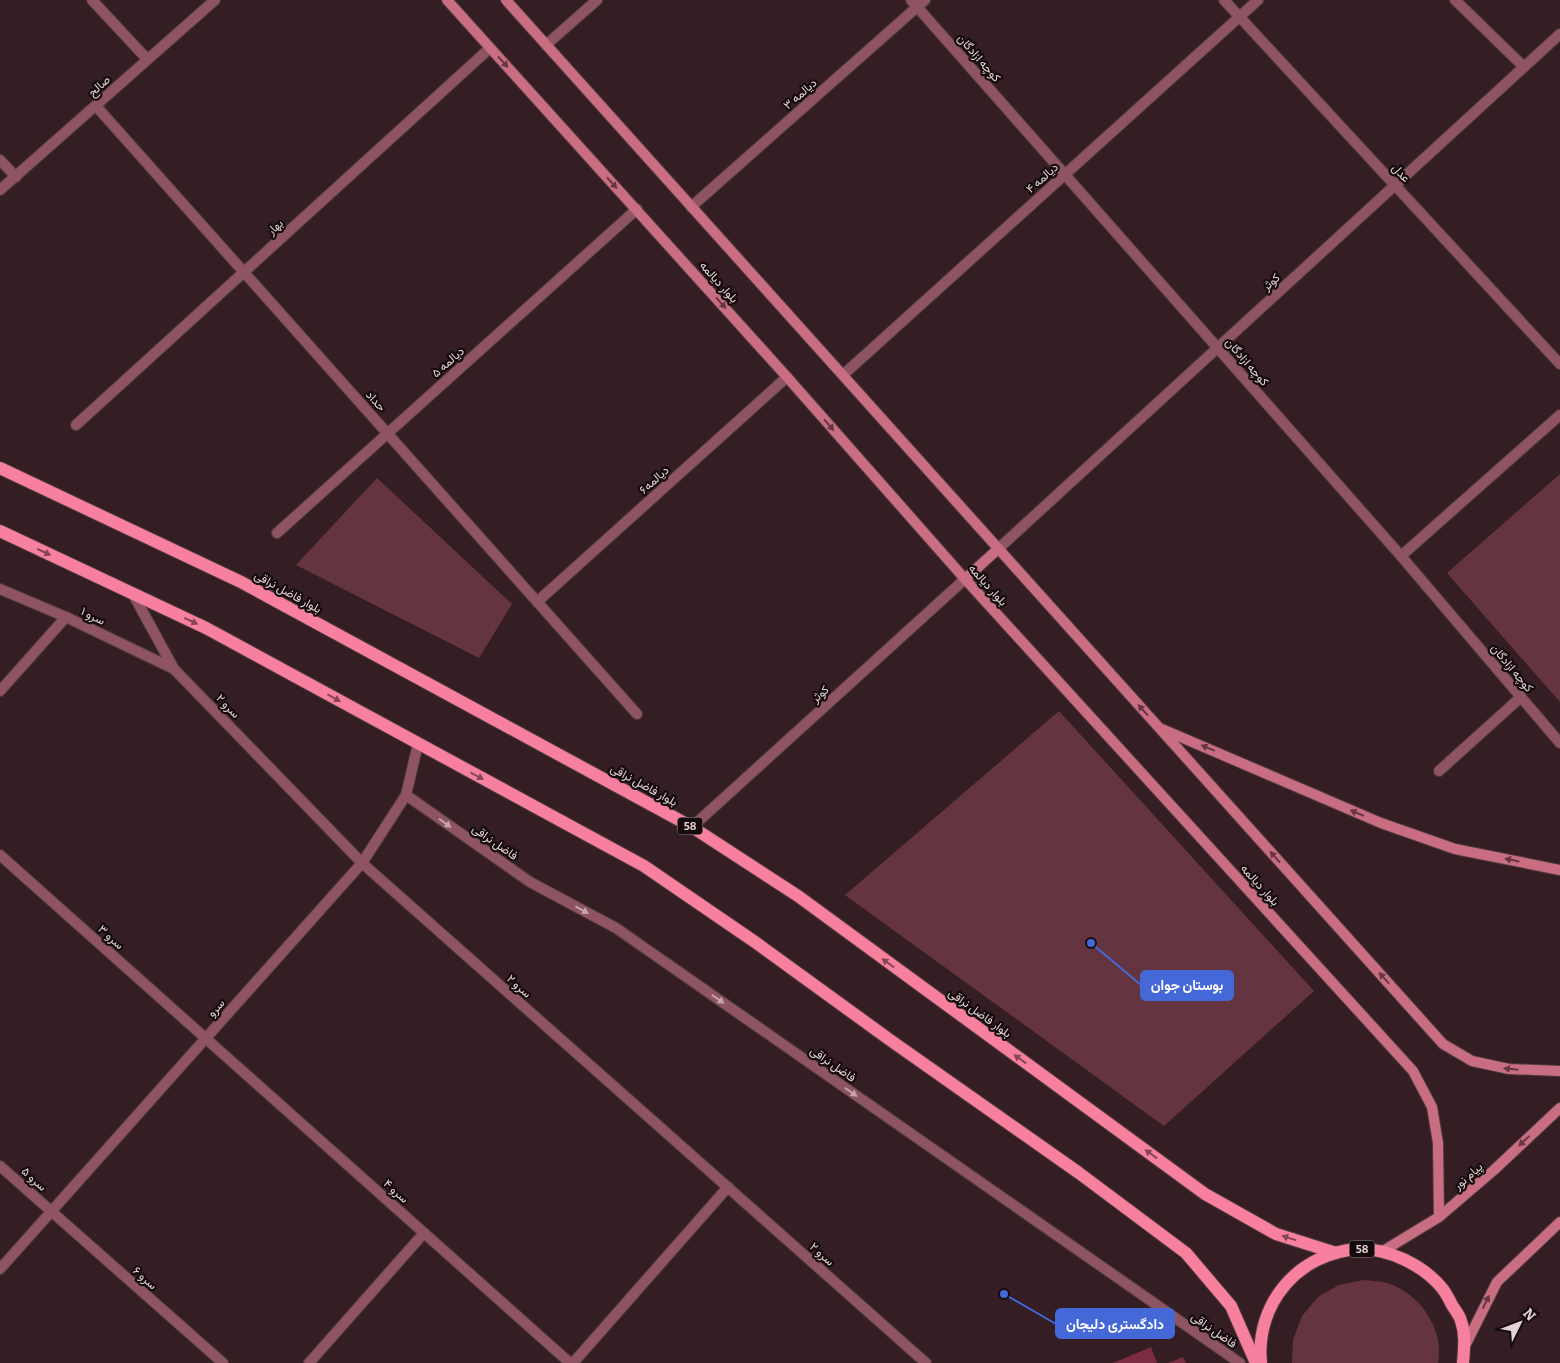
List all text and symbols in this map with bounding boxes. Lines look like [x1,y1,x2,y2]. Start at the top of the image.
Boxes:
street label: کوچه ازادگان [954,31,1003,85]
one-way arrow [497,56,509,68]
street label: صالح [85,72,114,101]
street label: دیالمه ۳ [781,76,820,112]
street label: دیالمه ۴ [1023,160,1061,196]
street label: عدل [1388,161,1413,186]
one-way arrow [606,176,618,188]
street label: بهار [263,216,287,239]
street label: بلوار دیالمه [696,258,741,306]
street label: کوثر [1259,270,1283,295]
one-way arrow [715,297,727,309]
street label: کوچه ازادگان [1222,335,1271,389]
street label: دیالمه ۵ [429,344,467,380]
street label: حداد [363,388,389,414]
one-way arrow [823,418,835,430]
street label: دیالمه۶ [636,463,672,497]
one-way arrow [37,548,51,556]
street label: بلوار دیالمه [965,561,1010,609]
street label: بلوار فاضل نراقی [252,568,324,617]
street label: سرو ۱ [78,604,107,629]
one-way arrow [184,618,198,626]
street label: کوچه ازادگان [1487,641,1536,696]
street label: کوثر [808,682,832,707]
street label: سرو ۲ [213,691,243,722]
one-way arrow [327,694,342,702]
one-way arrow [1137,705,1149,717]
one-way arrow [1201,744,1215,752]
street label: بلوار فاضل نراقی [608,761,680,810]
one-way arrow [470,772,484,780]
one-way arrow [1350,808,1364,816]
one-way arrow [439,818,452,828]
road number: 58 [678,818,702,834]
street label: فاضل نراقی [469,821,520,864]
one-way arrow [1269,852,1281,864]
one-way arrow [1504,856,1520,864]
street label: بلوار دیالمه [1237,861,1282,909]
one-way arrow [575,906,590,914]
street label: سرو ۳ [95,922,127,953]
one-way arrow [881,958,895,968]
street label: سرو ۲ [503,971,534,1001]
callout: بوستان جوان [1141,971,1233,1000]
one-way arrow [1378,972,1389,985]
text: بوستان جوان [1151,977,1223,994]
street label: بلوار فاضل نراقی [945,985,1014,1041]
one-way arrow [711,994,725,1004]
street label: سرو [204,996,228,1021]
street label: فاضل نراقی [807,1043,858,1086]
one-way arrow [1013,1054,1026,1064]
one-way arrow [1503,1065,1519,1073]
one-way arrow [845,1087,858,1097]
one-way arrow [1519,1135,1531,1147]
one-way arrow [1144,1149,1158,1159]
street label: پیام نور [1450,1160,1486,1194]
street label: سرو ۵ [18,1164,49,1195]
street label: سرو ۴ [380,1176,411,1206]
one-way arrow [1282,1234,1297,1242]
street label: سرو ۲ [806,1239,837,1269]
road number: 58 [1350,1240,1374,1258]
street label: سرو ۶ [129,1264,160,1293]
one-way arrow [1483,1295,1491,1309]
north arrow [1495,1298,1545,1348]
text: N [1519,1305,1539,1324]
callout: دادگستری دلیجان [1056,1309,1174,1338]
street label: فاضل نراقی [1188,1309,1239,1352]
text: دادگستری دلیجان [1066,1316,1164,1333]

